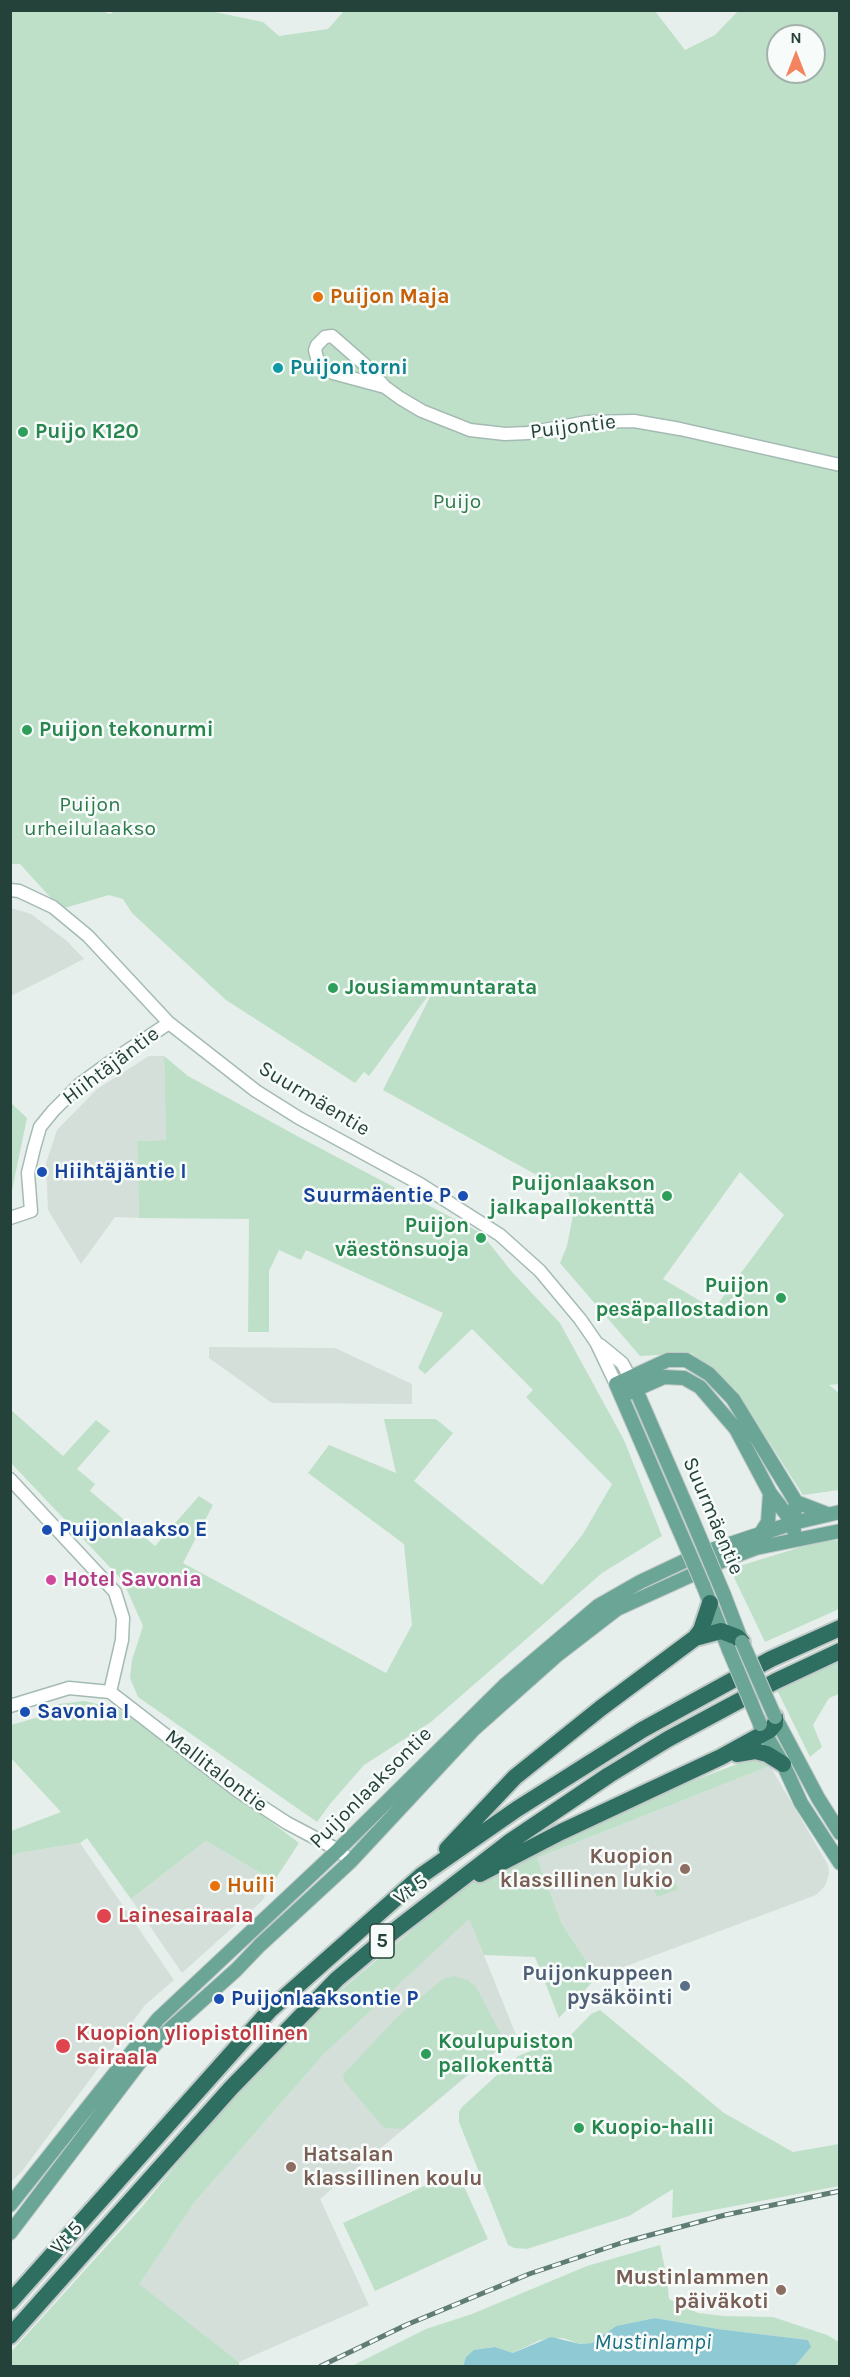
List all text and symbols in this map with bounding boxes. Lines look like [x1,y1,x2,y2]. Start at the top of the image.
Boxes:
north arrow [766,24,826,84]
text: N [790,28,802,47]
place label: Puijon Maja [330,284,450,310]
marker: Puijon Maja [311,290,325,304]
place label: Puijon torni [290,355,408,381]
marker: Puijon torni [271,361,285,375]
street label: Puijontie [529,409,617,445]
place label: Puijo K120 [35,419,139,445]
marker: Puijo K120 [16,425,30,439]
park label: Puijo [433,489,481,515]
place label: Puijon tekonurmi [39,717,214,743]
marker: Puijon tekonurmi [20,723,34,737]
park label: Puijon urheilulaakso [24,792,156,842]
place label: Jousiammuntarata [345,975,537,1001]
marker: Jousiammuntarata [326,981,340,995]
street label: Hiihtäjäntie [58,1022,164,1110]
street label: Suurmäentie [254,1056,374,1142]
place label: Hiihtäjäntie I [54,1159,187,1185]
marker: Hiihtäjäntie I [35,1165,49,1179]
place label: Puijonlaakson jalkapallokenttä [489,1171,655,1221]
place label: Suurmäentie P [303,1183,451,1209]
marker: Suurmäentie P [456,1189,470,1203]
marker: Puijonlaakson jalkapallokenttä [660,1189,674,1203]
place label: Puijon väestönsuoja [335,1213,469,1263]
marker: Puijon väestönsuoja [474,1231,488,1245]
place label: Puijon pesäpallostadion [596,1273,769,1323]
marker: Puijon pesäpallostadion [774,1291,788,1305]
street label: Suurmäentie [677,1453,749,1579]
place label: Puijonlaakso E [59,1517,207,1543]
marker: Puijonlaakso E [40,1523,54,1537]
place label: Hotel Savonia [63,1567,202,1593]
marker: Hotel Savonia [44,1573,58,1587]
place label: Savonia I [37,1699,129,1725]
marker: Savonia I [18,1705,32,1719]
street label: Puijonlaaksontie [305,1722,437,1854]
street label: Mallitalontie [160,1724,272,1818]
place label: Kuopion klassillinen lukio [500,1844,673,1894]
marker: Kuopion klassillinen lukio [678,1862,692,1876]
street label: Vt 5 [389,1869,433,1911]
place label: Huili [227,1873,275,1899]
marker: Huili [208,1879,222,1893]
place label: Lainesairaala [118,1903,254,1929]
marker: Lainesairaala [95,1907,113,1925]
road number: 5 [370,1924,394,1958]
place label: Puijonkuppeen pysäköinti [522,1961,673,2011]
marker: Puijonkuppeen pysäköinti [678,1979,692,1993]
place label: Puijonlaaksontie P [231,1986,418,2012]
marker: Puijonlaaksontie P [212,1992,226,2006]
place label: Kuopion yliopistollinen sairaala [76,2021,308,2071]
place label: Koulupuiston pallokenttä [438,2029,574,2079]
marker: Kuopion yliopistollinen sairaala [54,2037,72,2055]
marker: Koulupuiston pallokenttä [419,2047,433,2061]
place label: Kuopio-halli [591,2115,714,2141]
marker: Kuopio-halli [572,2121,586,2135]
place label: Hatsalan klassillinen koulu [303,2142,482,2192]
marker: Hatsalan klassillinen koulu [284,2160,298,2174]
street label: Vt 5 [45,2216,89,2260]
place label: Mustinlammen päiväkoti [615,2265,769,2315]
marker: Mustinlammen päiväkoti [774,2283,788,2297]
water label: Mustinlampi [594,2330,712,2356]

